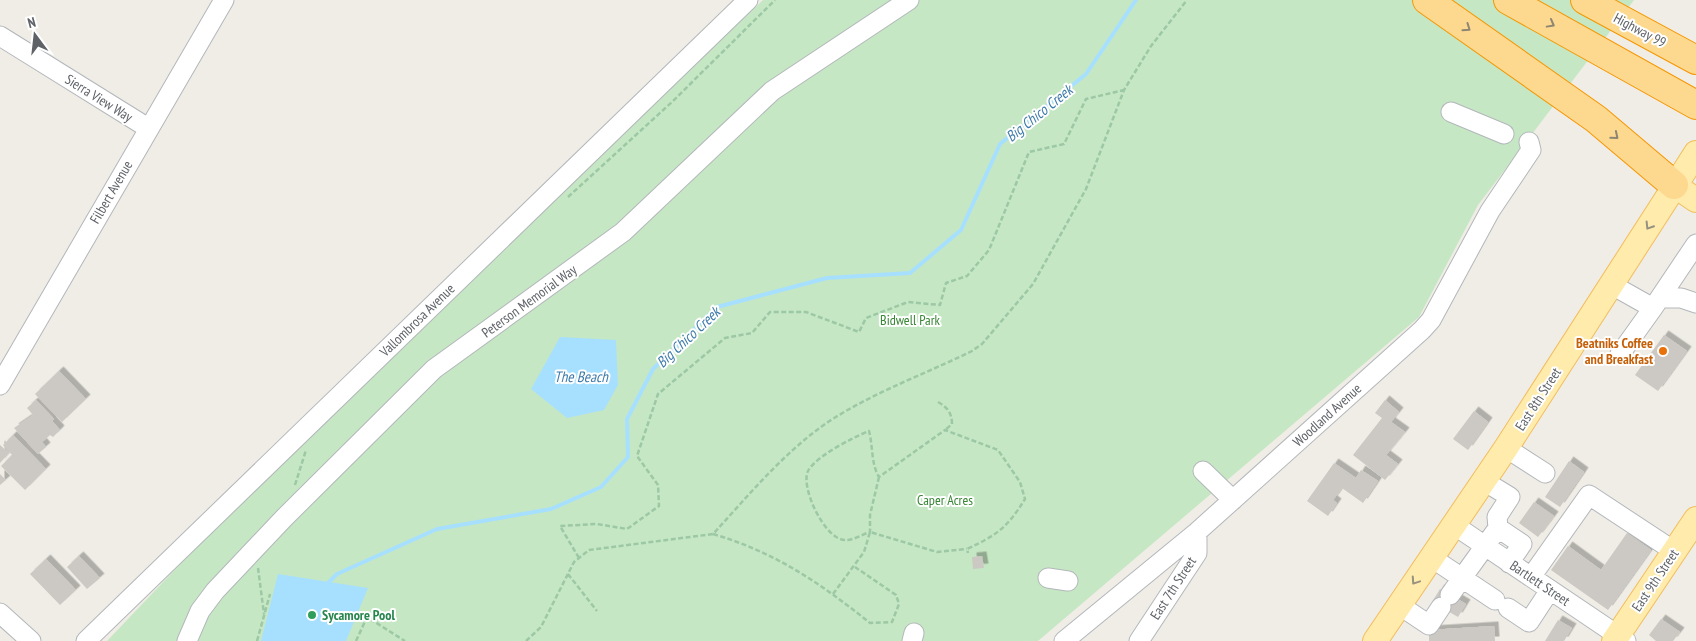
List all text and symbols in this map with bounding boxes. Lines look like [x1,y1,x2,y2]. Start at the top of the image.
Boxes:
street label: Highway 99 [1611,9,1669,51]
north arrow [10,10,60,60]
text: N [26,13,38,32]
one-way arrow [1546,18,1555,28]
one-way arrow [1461,22,1471,31]
street label: Sierra View Way [62,70,137,126]
water label: Big Chico Creek [1002,79,1078,146]
one-way arrow [1610,130,1619,139]
street label: Filbert Avenue [86,157,136,227]
one-way arrow [1645,221,1655,230]
street label: Peterson Memorial Way [478,260,581,342]
street label: Vallombrosa Avenue [375,280,458,361]
water label: Big Chico Creek [652,301,725,371]
park label: Bidwell Park [880,311,941,329]
place label: Beatniks Coffee and Breakfast [1576,334,1653,368]
marker: Beatniks Coffee and Breakfast [1657,345,1669,357]
street label: East 8th Street [1511,364,1565,434]
water label: The Beach [554,367,609,386]
street label: Woodland Avenue [1289,379,1365,451]
park label: Caper Acres [917,491,973,509]
street label: East 9th Street [1628,545,1683,615]
street label: East 7th Street [1146,553,1200,623]
street label: Bartlett Street [1506,556,1574,610]
one-way arrow [1412,576,1422,585]
place label: Sycamore Pool [322,606,396,624]
marker: Sycamore Pool [306,609,318,621]

